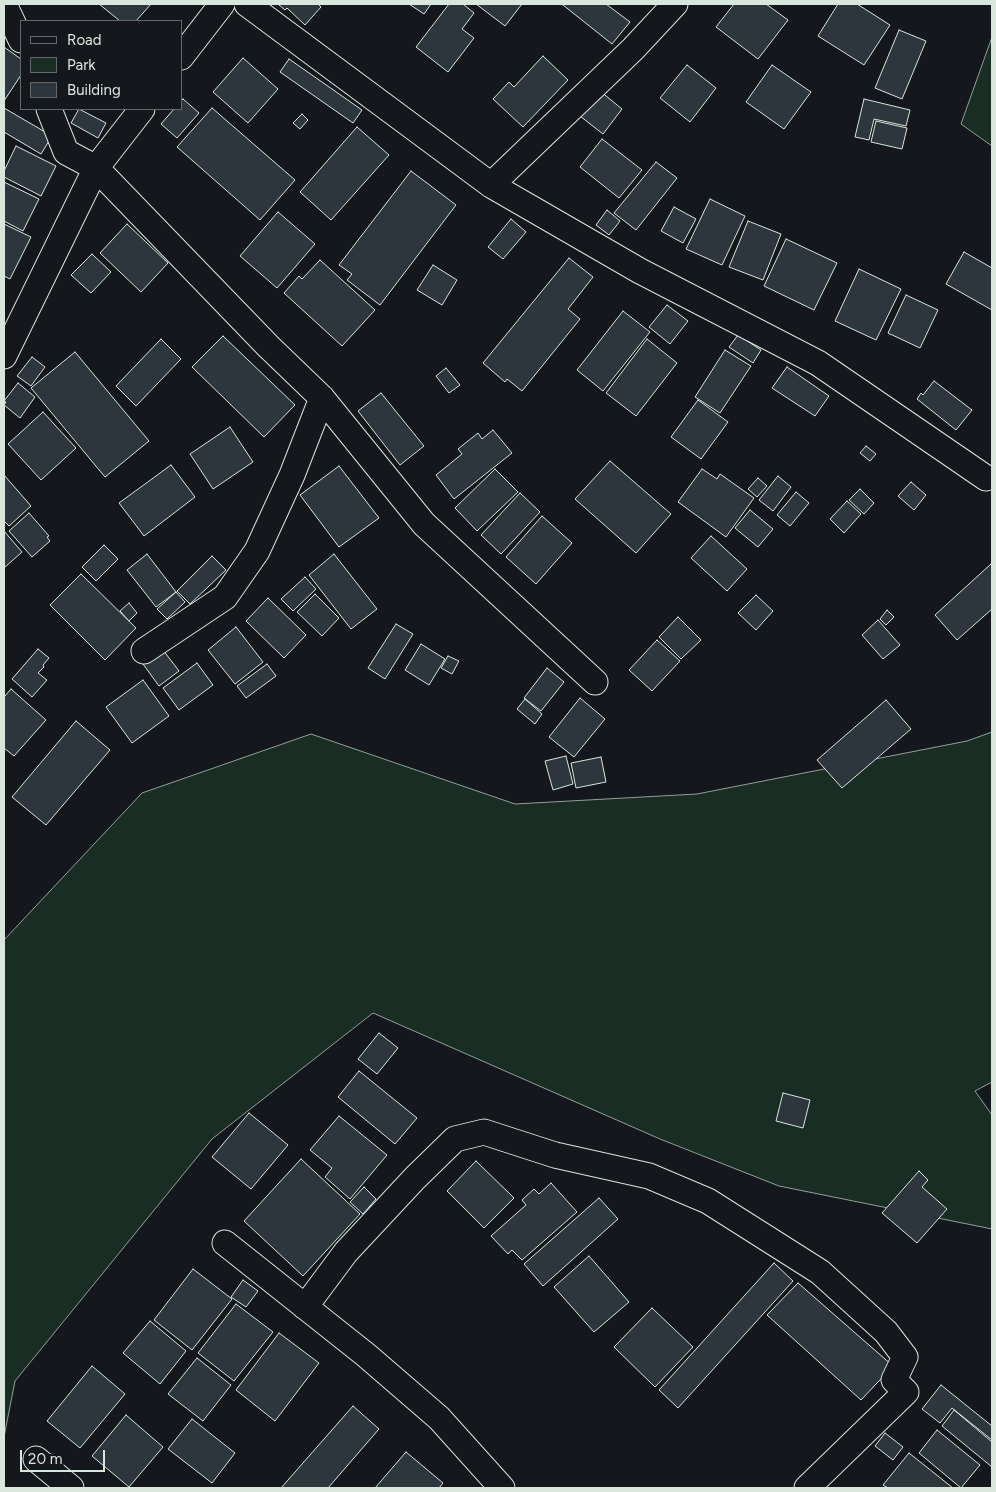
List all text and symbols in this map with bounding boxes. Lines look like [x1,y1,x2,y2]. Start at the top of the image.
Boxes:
legend [20,20,182,110]
text: Road [67,31,102,49]
text: Park [67,56,96,74]
text: Building [67,81,121,99]
scale bar [22,1440,108,1472]
text: 20 m [28,1450,62,1468]

